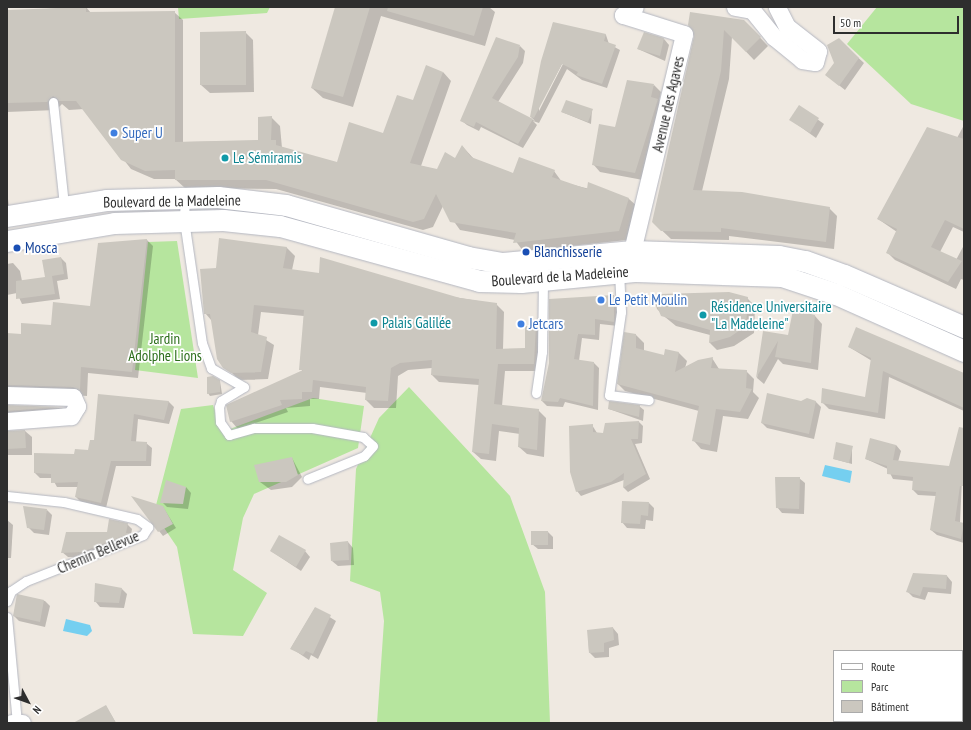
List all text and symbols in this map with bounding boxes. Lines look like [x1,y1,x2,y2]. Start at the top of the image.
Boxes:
scale bar [835,8,961,34]
text: 50 m [840,15,861,30]
street label: Avenue des Agaves [648,54,688,154]
place label: Super U [122,124,163,142]
marker: Super U [109,128,119,138]
place label: Le Sémiramis [233,149,302,167]
marker: Le Sémiramis [220,153,230,163]
street label: Boulevard de la Madeleine [103,191,241,211]
place label: Mosca [25,239,57,257]
marker: Mosca [12,243,22,253]
place label: Blanchisserie [534,243,602,261]
marker: Blanchisserie [521,247,531,257]
street label: Boulevard de la Madeleine [491,262,629,290]
place label: Le Petit Moulin [609,291,687,309]
marker: Le Petit Moulin [596,295,606,305]
place label: Résidence Universitaire "La Madeleine" [711,297,832,332]
marker: Résidence Universitaire "La Madeleine" [698,310,708,320]
place label: Palais Galilée [382,314,451,332]
place label: Jetcars [529,315,563,333]
marker: Palais Galilée [369,318,379,328]
marker: Jetcars [516,319,526,329]
park label: Jardin Adolphe Lions [128,329,202,364]
street label: Chemin Bellevue [54,527,142,577]
legend [833,650,963,722]
text: Route [871,659,895,674]
text: Parc [871,679,888,694]
north arrow [8,682,48,722]
text: Bâtiment [871,699,909,714]
text: N [30,703,44,717]

